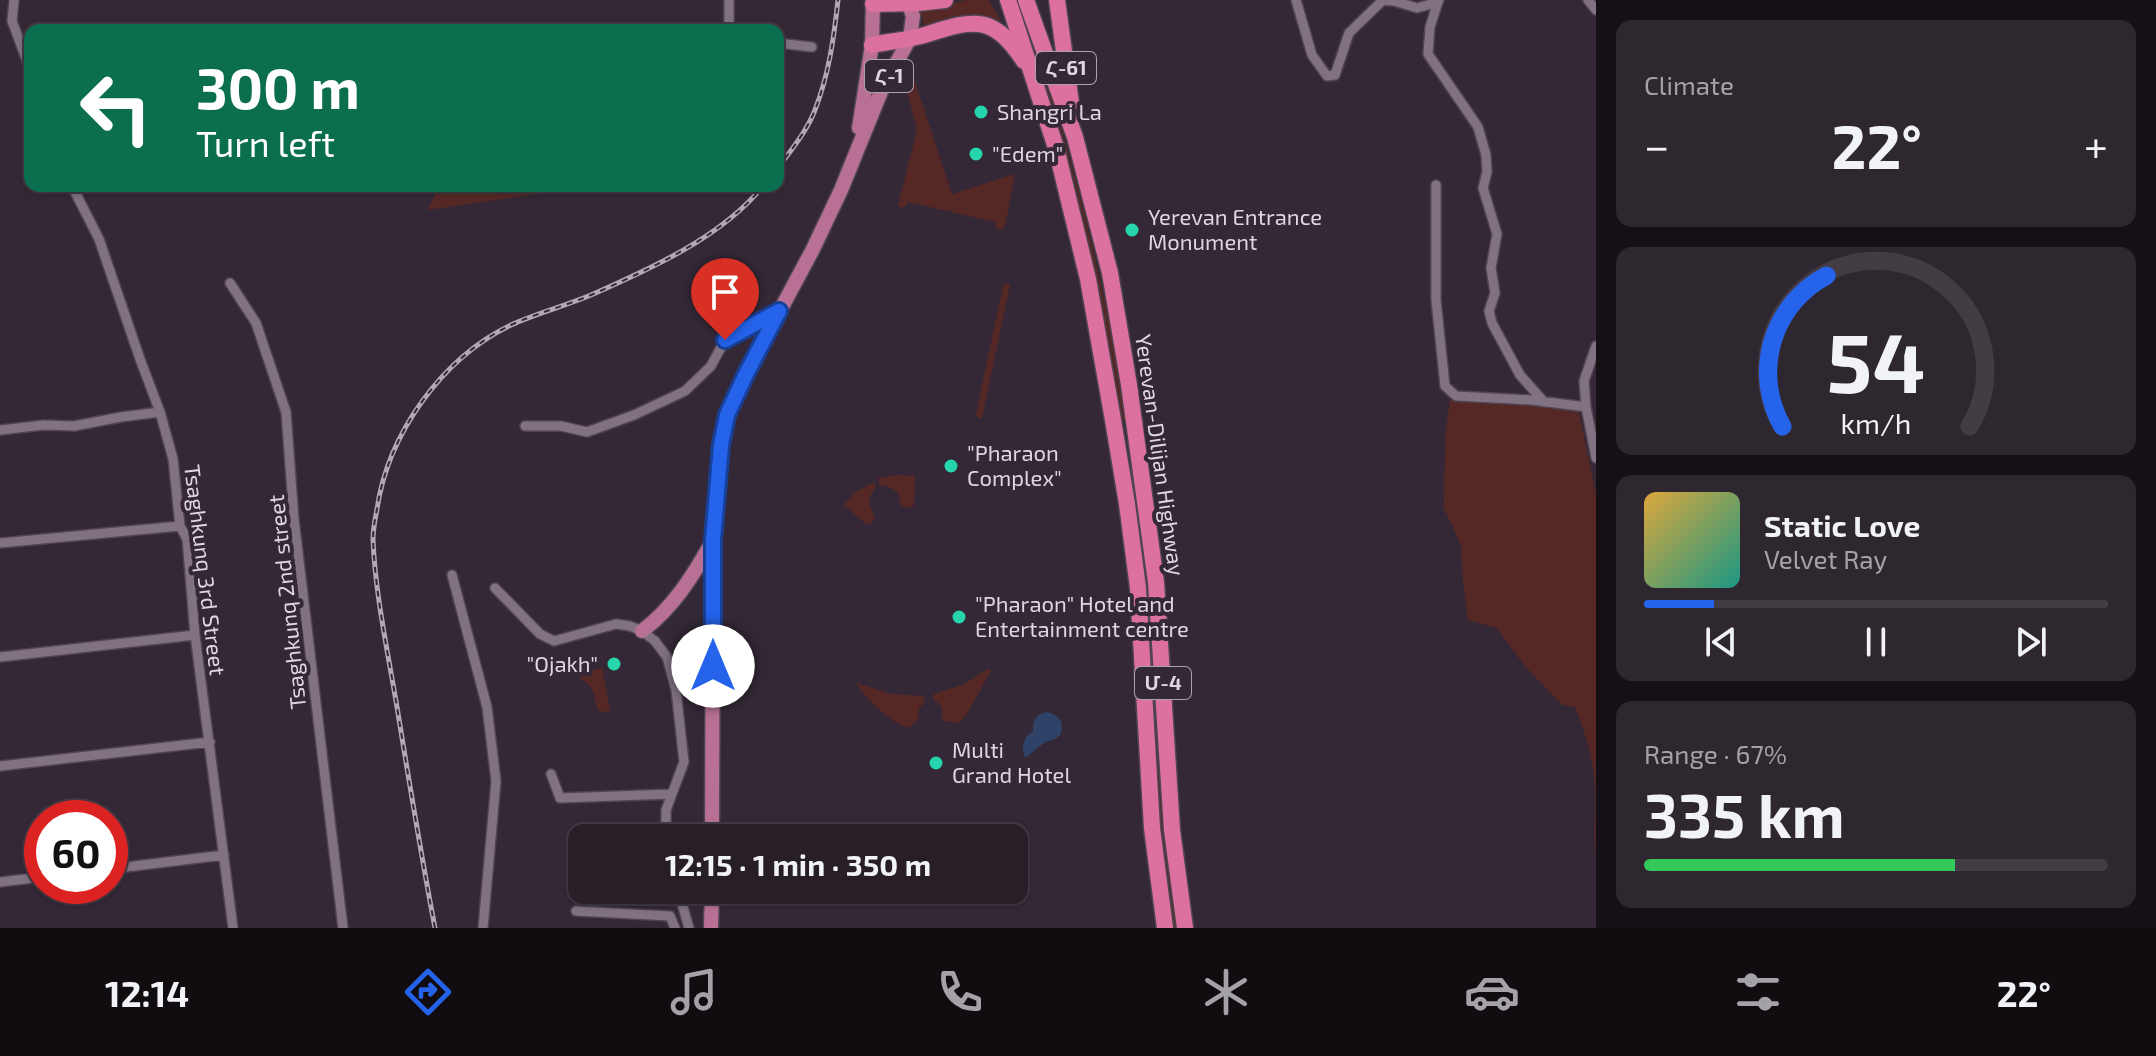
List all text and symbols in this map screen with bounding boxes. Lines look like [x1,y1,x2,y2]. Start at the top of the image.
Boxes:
road number: Հ-61 [1036,52,1096,84]
text: 300 m [196,53,360,120]
icon: left [64,56,168,160]
road number: Հ-1 [865,60,913,92]
text: Climate [1644,69,1734,100]
place label: Shangri La [997,98,1102,124]
marker: Shangri La [972,103,990,121]
text: 22° [1832,109,1922,181]
text: − [1644,118,1670,171]
text: + [2084,118,2108,171]
text: Turn left [196,121,335,164]
place label: "Edem" [992,140,1063,166]
marker: "Edem" [967,145,985,163]
place label: Yerevan Entrance Monument [1148,203,1322,254]
marker: Yerevan Entrance Monument [1123,221,1141,239]
pin [691,258,759,340]
icon: arrive [703,270,747,314]
text: 54 [1827,309,1925,409]
street label: Yerevan-Dilijan Highway [1130,332,1191,578]
text: km/h [1841,405,1911,440]
place label: "Pharaon Complex" [967,439,1062,490]
marker: "Pharaon Complex" [942,457,960,475]
street label: Tsaghkunq 3rd Street [180,463,232,677]
street label: Tsaghkunq 2nd street [262,494,310,711]
text: Static Love [1764,507,1920,543]
text: Velvet Ray [1764,543,1887,574]
place label: "Pharaon" Hotel and Entertainment centre [975,590,1189,641]
marker: "Pharaon" Hotel and Entertainment centre [950,608,968,626]
icon: previous [1699,620,1743,664]
icon: pause [1854,620,1898,664]
icon: next [2009,620,2053,664]
position arrow [671,624,755,708]
place label: "Ojakh" [526,650,598,677]
marker: "Ojakh" [605,655,623,673]
road number: Մ-4 [1135,667,1191,699]
place label: Multi Grand Hotel [952,736,1071,787]
text: Range · 67% [1644,738,1787,769]
marker: Multi Grand Hotel [927,754,945,772]
text: 335 km [1644,778,1845,850]
speed limit sign: 60 [24,800,128,904]
text: 12:15 · 1 min · 350 m [665,846,931,882]
icon: directions [400,964,456,1020]
icon: music [666,964,722,1020]
icon: phone [932,964,988,1020]
icon: climate [1198,964,1254,1020]
icon: car [1464,964,1520,1020]
icon: filters [1730,964,1786,1020]
text: 12:14 [105,971,189,1014]
text: 22° [1997,971,2051,1014]

